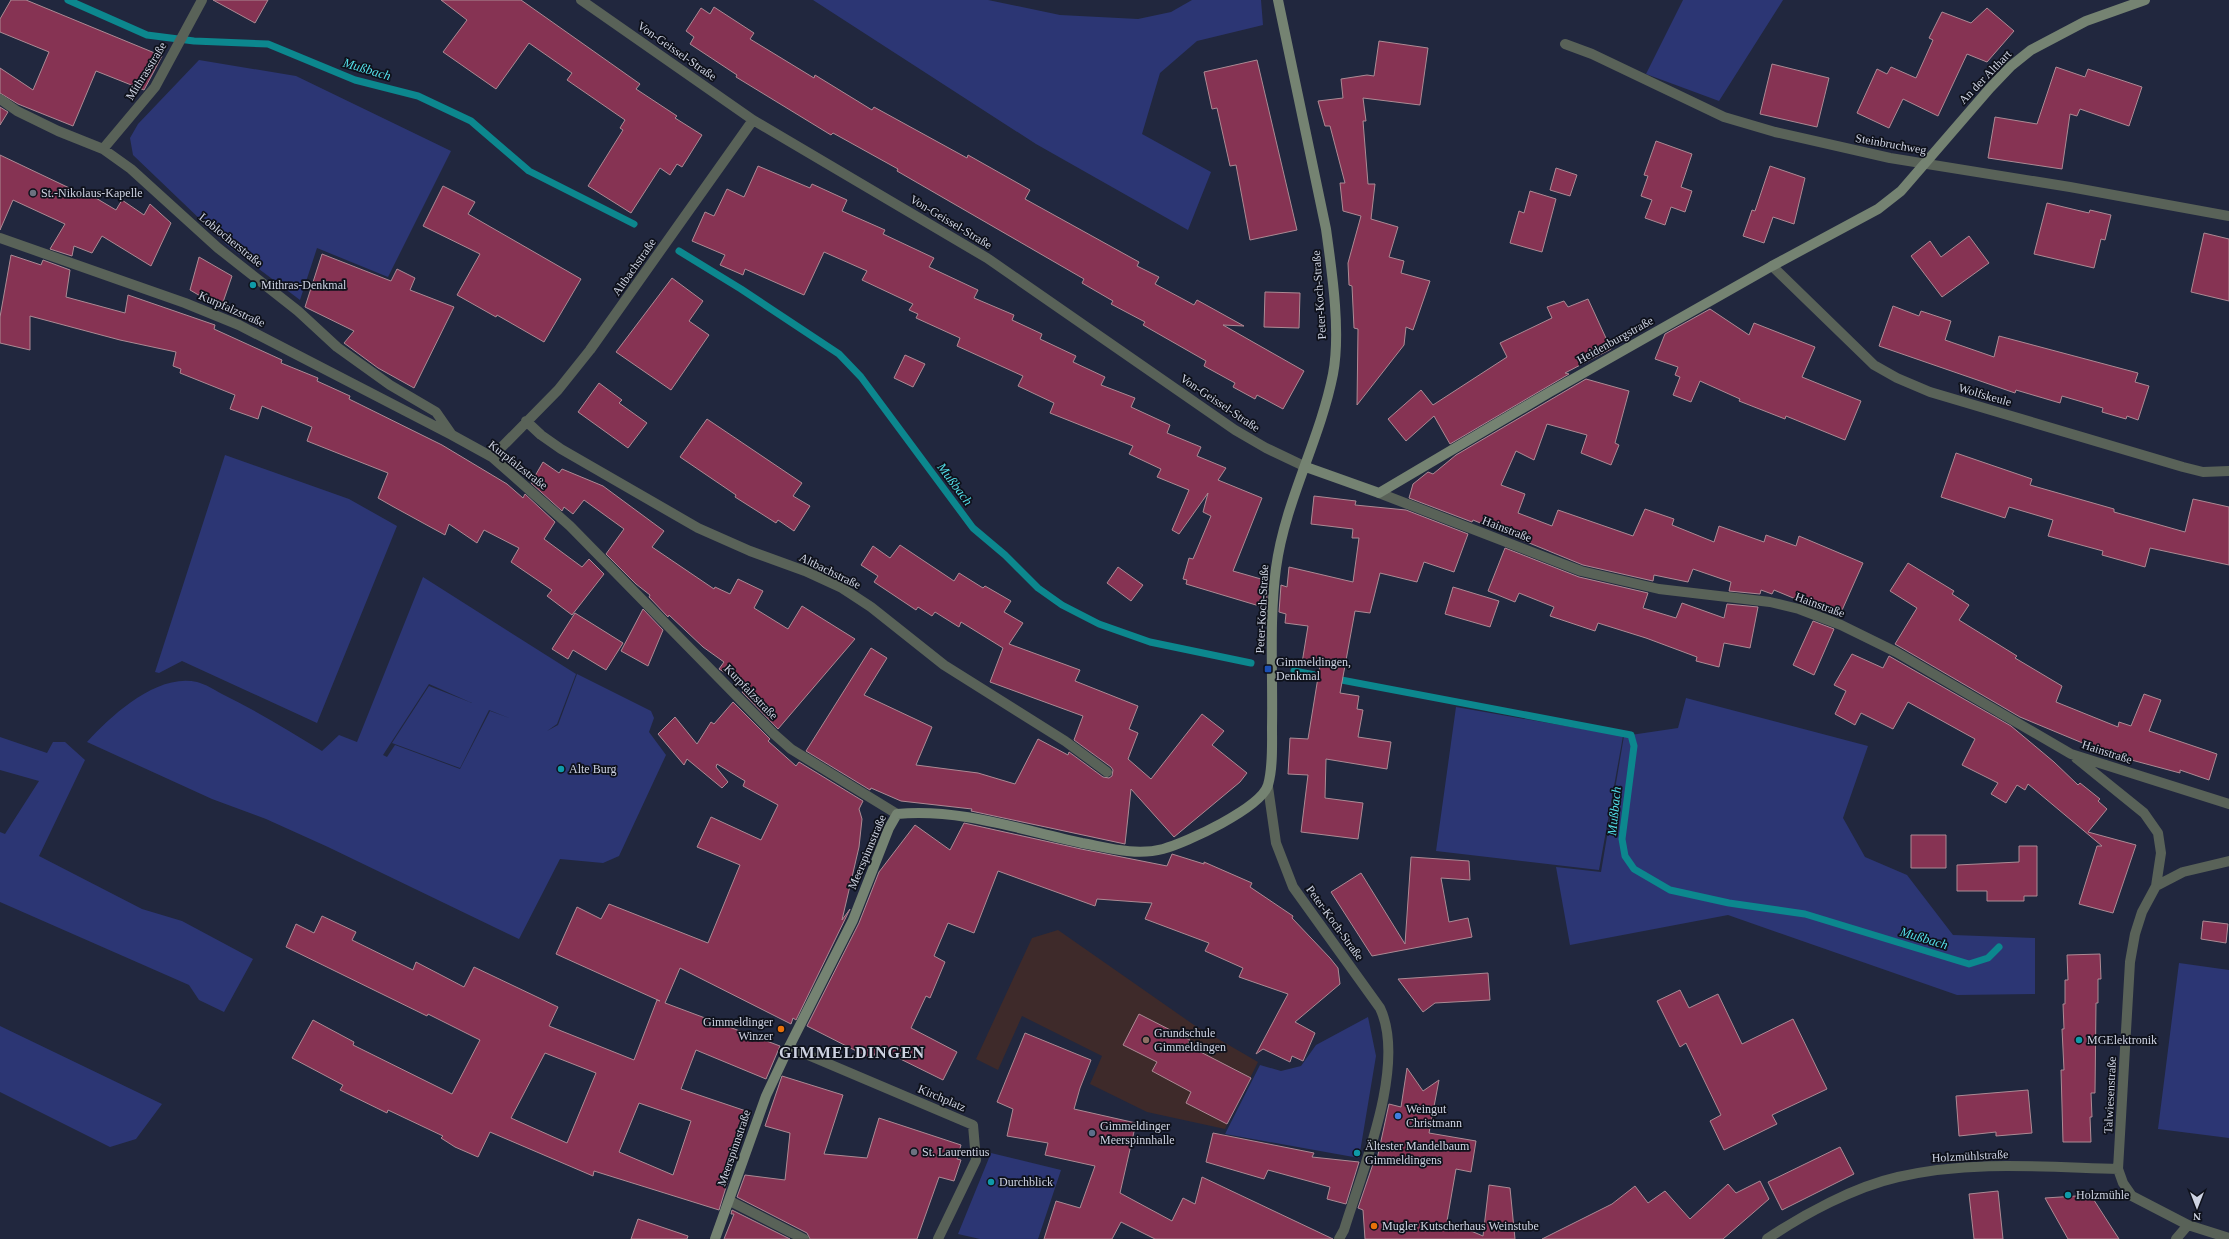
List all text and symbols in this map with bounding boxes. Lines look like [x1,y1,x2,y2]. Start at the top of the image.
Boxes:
street label: Von-Geissel-Straße [635,19,719,83]
street label: Mithrasstraße [123,39,169,103]
street label: An der Althart [1956,47,2015,107]
water label: Mußbach [340,54,393,83]
street label: Steinbruchweg [1854,131,1928,157]
place label: St.-Nikolaus-Kapelle [41,186,143,200]
marker: St.-Nikolaus-Kapelle [28,188,38,198]
street label: Von-Geissel-Straße [907,192,995,252]
street label: Loblocherstraße [196,210,266,270]
street label: Altbachstraße [609,236,659,298]
street label: Peter-Koch-Straße [1309,250,1329,340]
place label: Mithras-Denkmal [261,278,347,292]
marker: Mithras-Denkmal [248,280,258,290]
street label: Kurpfalzstraße [197,288,267,330]
street label: Heidenburgstraße [1574,313,1656,367]
street label: Von-Geissel-Straße [1177,371,1263,435]
street label: Wolfskeule [1957,381,2013,409]
street label: Kurpfalzstraße [486,438,550,492]
water label: Mußbach [934,459,976,508]
street label: Hainstraße [1480,513,1534,545]
street label: Altbachstraße [797,550,863,592]
street label: Peter-Koch-Straße [1253,564,1271,654]
street label: Hainstraße [1793,590,1847,620]
place label: Gimmeldingen, Denkmal [1276,655,1351,683]
street label: Kurpfalzstraße [721,661,781,723]
marker: Gimmeldingen, Denkmal [1263,664,1273,674]
street label: Hainstraße [2080,737,2134,767]
place label: Alte Burg [569,762,616,776]
marker: Alte Burg [556,764,566,774]
water label: Mußbach [1604,786,1624,837]
street label: Meerspinnstraße [845,812,889,892]
street label: Peter-Koch-Straße [1303,883,1367,963]
water label: Mußbach [1897,923,1950,952]
place label: Gimmeldinger Winzer [703,1015,773,1043]
marker: Gimmeldinger Winzer [776,1024,786,1034]
place label: Grundschule Gimmeldingen [1154,1026,1226,1054]
place label: MGElektronik [2087,1033,2157,1047]
marker: Grundschule Gimmeldingen [1141,1035,1151,1045]
marker: MGElektronik [2074,1035,2084,1045]
district label: GIMMELDINGEN [779,1044,925,1061]
street label: Talwiesenstraße [2101,1056,2119,1134]
street label: Kirchplatz [916,1082,968,1114]
place label: Weingut Christmann [1406,1102,1462,1130]
street label: Meerspinnstraße [714,1108,754,1188]
marker: Weingut Christmann [1393,1111,1403,1121]
place label: Gimmeldinger Meerspinnhalle [1100,1119,1175,1147]
marker: Gimmeldinger Meerspinnhalle [1087,1128,1097,1138]
place label: Ältester Mandelbaum Gimmeldingens [1365,1139,1470,1167]
place label: St. Laurentius [922,1145,990,1159]
marker: St. Laurentius [909,1147,919,1157]
street label: Holzmühlstraße [1931,1147,2009,1165]
marker: Ältester Mandelbaum Gimmeldingens [1352,1148,1362,1158]
place label: Durchblick [999,1175,1053,1189]
marker: Durchblick [986,1177,996,1187]
north arrow [2177,1187,2217,1227]
place label: Holzmühle [2076,1188,2129,1202]
marker: Holzmühle [2063,1190,2073,1200]
text: N [2193,1211,2201,1223]
place label: Mugler Kutscherhaus Weinstube [1382,1219,1539,1233]
marker: Mugler Kutscherhaus Weinstube [1369,1221,1379,1231]

